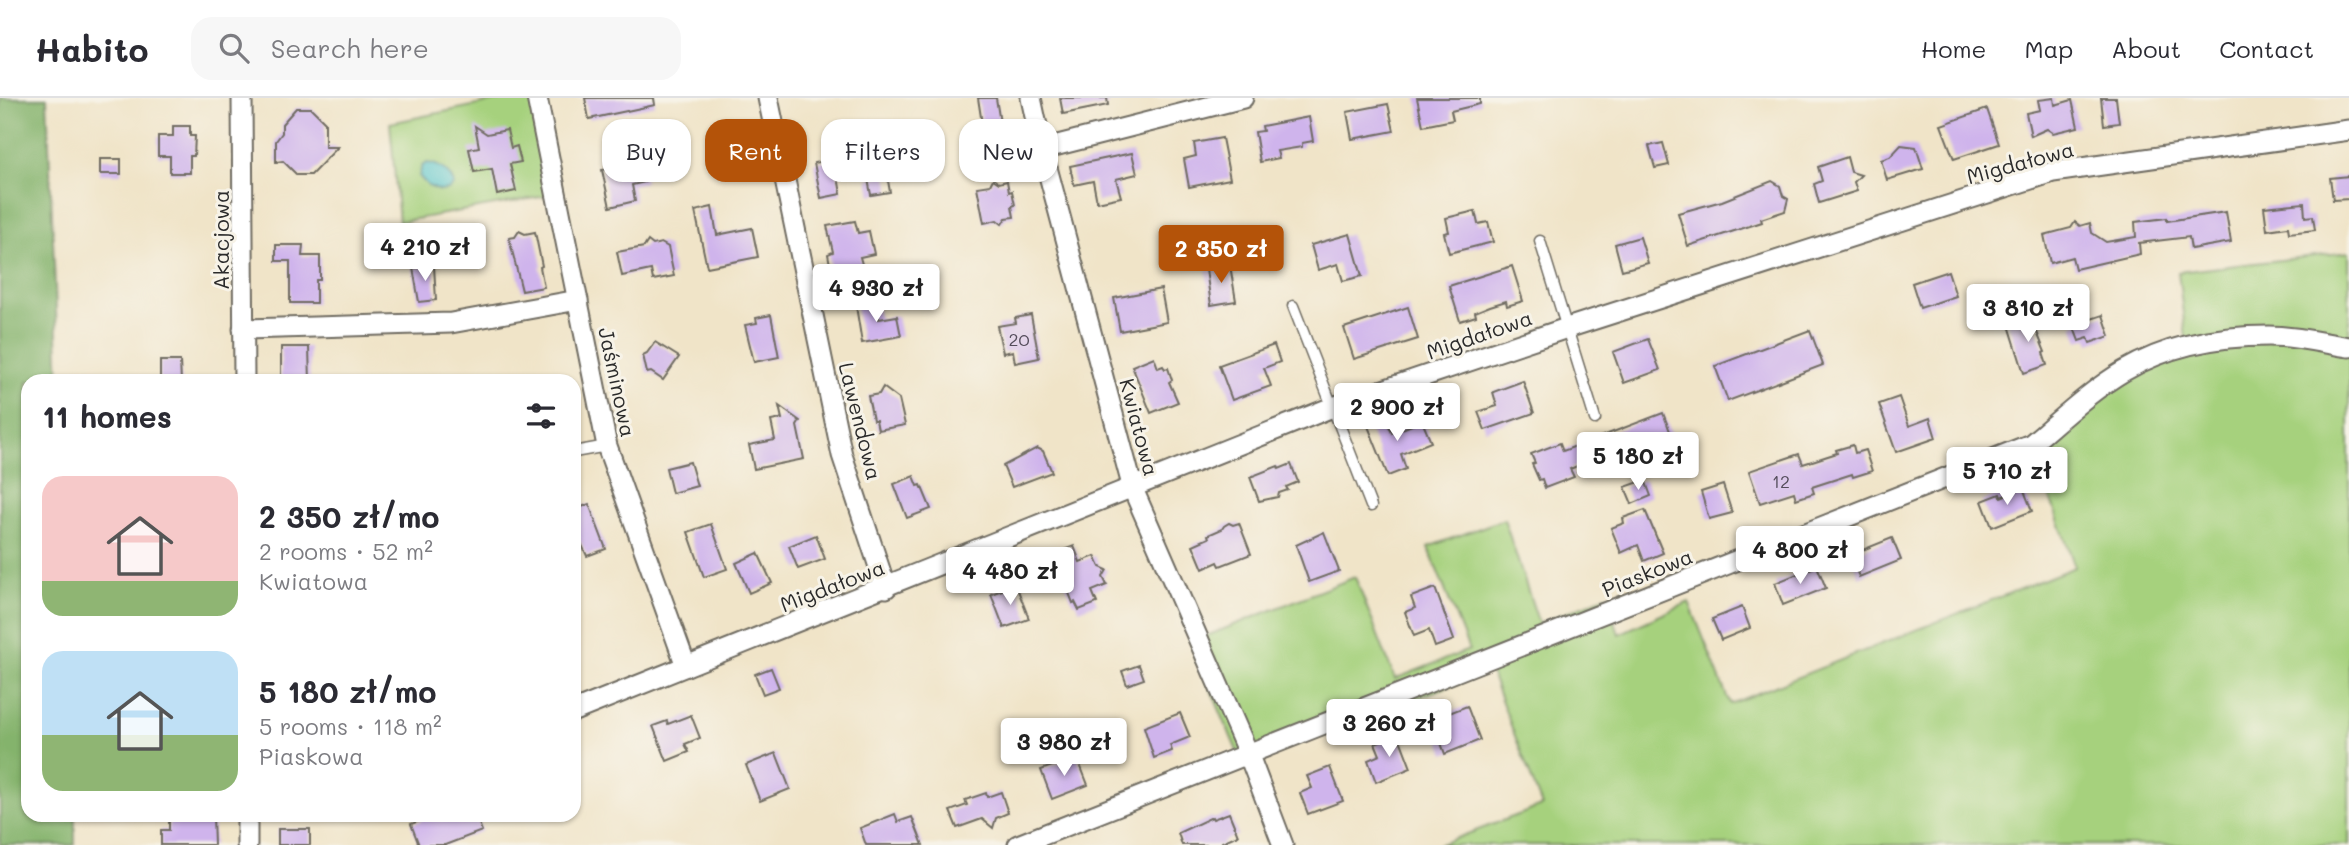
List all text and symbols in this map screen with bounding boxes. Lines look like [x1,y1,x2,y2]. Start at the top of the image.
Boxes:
search box [191,17,681,80]
text: Habito [35,27,149,70]
icon: search [215,29,253,67]
text: Search here [271,31,429,65]
text: Home [1921,33,1986,64]
text: Map [2024,33,2073,64]
text: About [2111,33,2181,64]
text: Contact [2219,33,2314,64]
chip: Buy [602,119,691,182]
chip: Rent [705,119,807,182]
chip: Filters [821,119,945,182]
chip: New [959,119,1058,182]
street label: Migdałowa [1963,135,2077,189]
street label: Akacjowa [207,190,234,290]
pin: 4 210 zł [353,223,497,283]
pin: 2 350 zł [1149,226,1293,285]
text: 4 210 zł [380,231,470,261]
text: 2 350 zł [1175,233,1267,263]
pin: 4 930 zł [804,264,948,324]
text: 4 930 zł [829,272,923,302]
pin: 3 810 zł [1956,285,2100,344]
text: 3 810 zł [1983,292,2073,322]
street label: Migdałowa [1423,303,1535,365]
street label: Jaśminowa [593,325,643,439]
house number: 20 [1008,327,1030,351]
street label: Lawendowa [833,359,889,483]
street label: Kwiatowa [1114,375,1166,479]
pin: 2 900 zł [1325,384,1469,443]
text: 2 900 zł [1350,391,1444,421]
text: 11 homes [42,396,172,436]
icon: filters [522,397,560,435]
pin: 5 180 zł [1566,432,1710,492]
text: 5 180 zł [1593,440,1683,470]
pin: 5 710 zł [1935,448,2079,507]
text: 5 710 zł [1962,455,2052,485]
house number: 12 [1772,469,1790,493]
text: 2 350 zł/mo [259,496,439,536]
icon: home [98,504,182,588]
pin: 4 800 zł [1728,526,1872,586]
text: 4 800 zł [1752,534,1848,564]
text: 2 rooms · 52 m² [259,536,433,566]
street label: Piaskowa [1598,542,1696,602]
pin: 4 480 zł [938,547,1082,607]
street label: Migdałowa [776,553,888,617]
text: 4 480 zł [962,555,1058,585]
text: Kwiatowa [259,566,368,596]
text: 5 180 zł/mo [259,671,437,711]
icon: home [98,679,182,763]
pin: 3 260 zł [1317,700,1461,759]
text: 3 260 zł [1342,707,1436,737]
text: 5 rooms · 118 m² [259,711,442,741]
pin: 3 980 zł [992,718,1136,778]
text: 3 980 zł [1017,726,1111,756]
text: Piaskowa [259,741,364,771]

